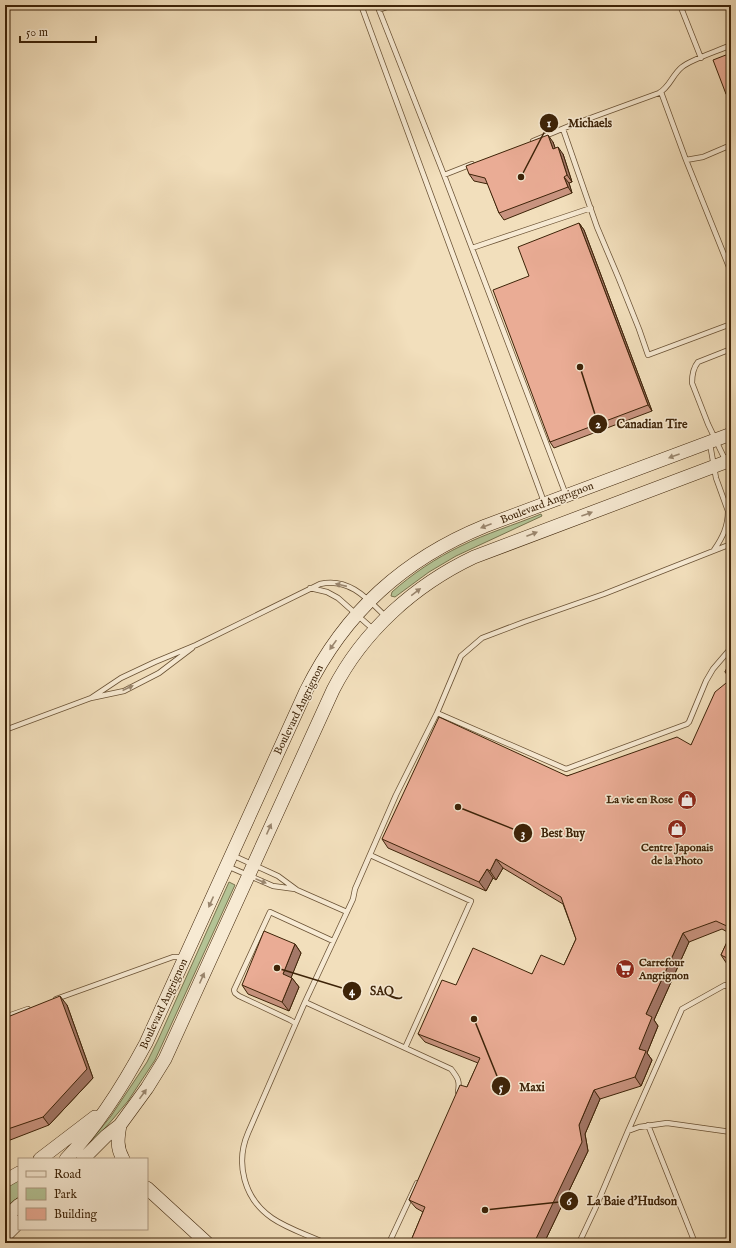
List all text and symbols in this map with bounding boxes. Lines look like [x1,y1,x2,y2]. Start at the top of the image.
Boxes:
scale bar [20,18,96,44]
text: 50 m [26,25,48,40]
callout: Michaels [539,111,620,135]
text: 1 [547,116,552,131]
text: Michaels [568,116,613,131]
callout: Canadian Tire [588,412,695,436]
text: 2 [595,417,601,432]
text: Canadian Tire [616,417,688,432]
one-way arrow [667,453,679,459]
street label: Boulevard Angrignon [498,479,596,527]
one-way arrow [581,510,593,516]
one-way arrow [480,523,492,529]
one-way arrow [526,531,538,537]
one-way arrow [335,581,348,587]
one-way arrow [410,587,421,596]
one-way arrow [329,640,337,650]
street label: Boulevard Angrignon [271,662,327,757]
one-way arrow [123,685,135,691]
shop icon: La vie en Rose [676,789,698,811]
place label: La vie en Rose [605,793,673,807]
shop icon: Centre Japonais de la Photo [666,818,688,840]
callout: Best Buy [513,821,594,845]
one-way arrow [266,824,272,835]
text: 3 [521,826,525,841]
text: Best Buy [541,826,586,842]
place label: Centre Japonais de la Photo [641,841,713,868]
one-way arrow [255,878,266,884]
one-way arrow [208,896,214,907]
street label: Boulevard Angrignon [137,956,191,1052]
place label: Carrefour Angrignon [638,956,689,983]
supermarket icon: Carrefour Angrignon [614,958,636,980]
one-way arrow [199,972,206,984]
callout: SAQ [342,979,402,1003]
text: 4 [349,984,356,999]
text: SAQ [370,984,403,1000]
callout: Maxi [491,1074,553,1098]
text: 5 [499,1080,504,1095]
text: Maxi [519,1080,546,1095]
one-way arrow [139,1088,147,1099]
legend [18,1158,148,1230]
text: Road [54,1167,82,1182]
text: Park [54,1187,77,1202]
callout: La Baie d'Hudson [559,1189,685,1213]
text: 6 [566,1194,572,1209]
text: La Baie d'Hudson [586,1194,678,1209]
text: Building [54,1207,98,1222]

